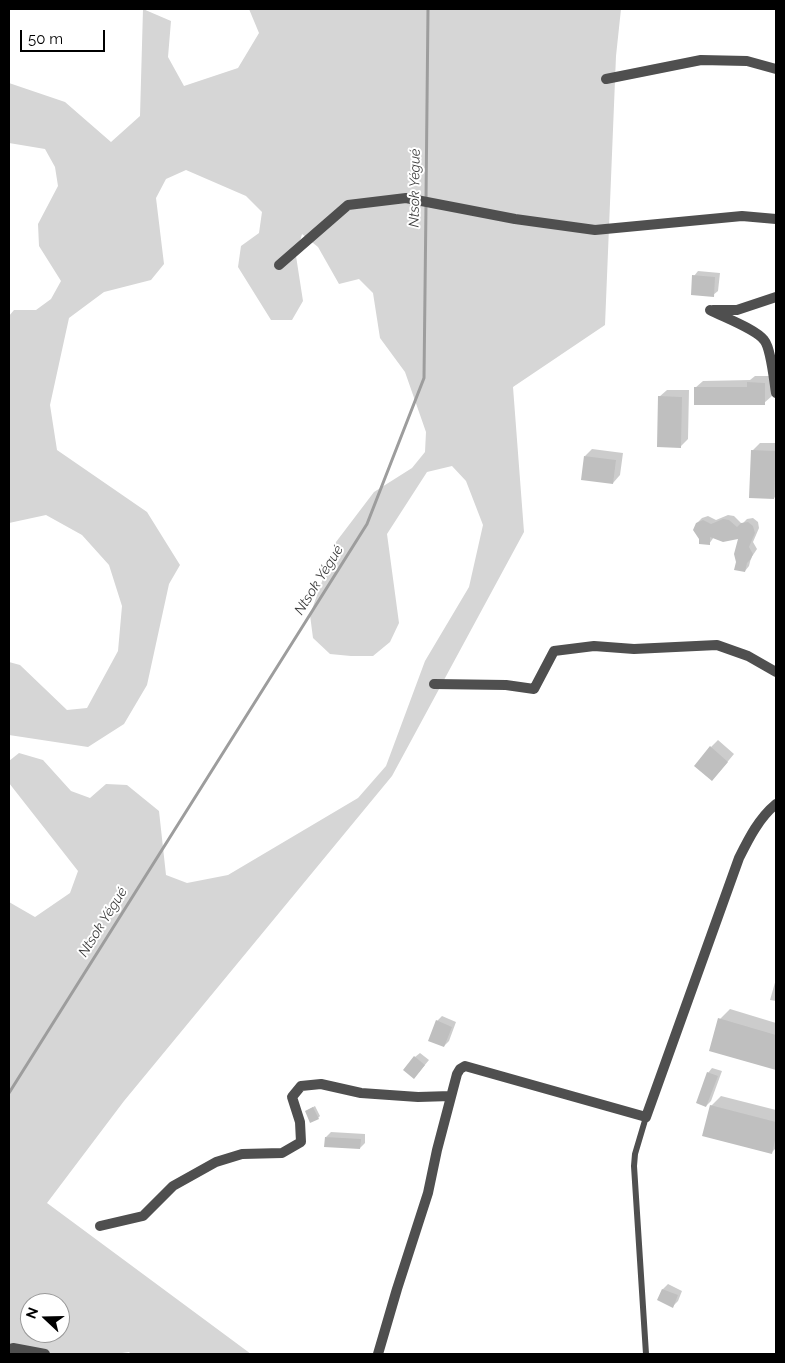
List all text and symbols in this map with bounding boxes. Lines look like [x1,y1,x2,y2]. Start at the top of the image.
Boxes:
scale bar [22,20,108,52]
text: 50 m [28,30,63,48]
water label: Ntsok Yégué [406,148,424,228]
water label: Ntsok Yégué [291,542,347,618]
water label: Ntsok Yégué [75,884,131,960]
north arrow [20,1293,70,1343]
text: N [23,1305,41,1321]

